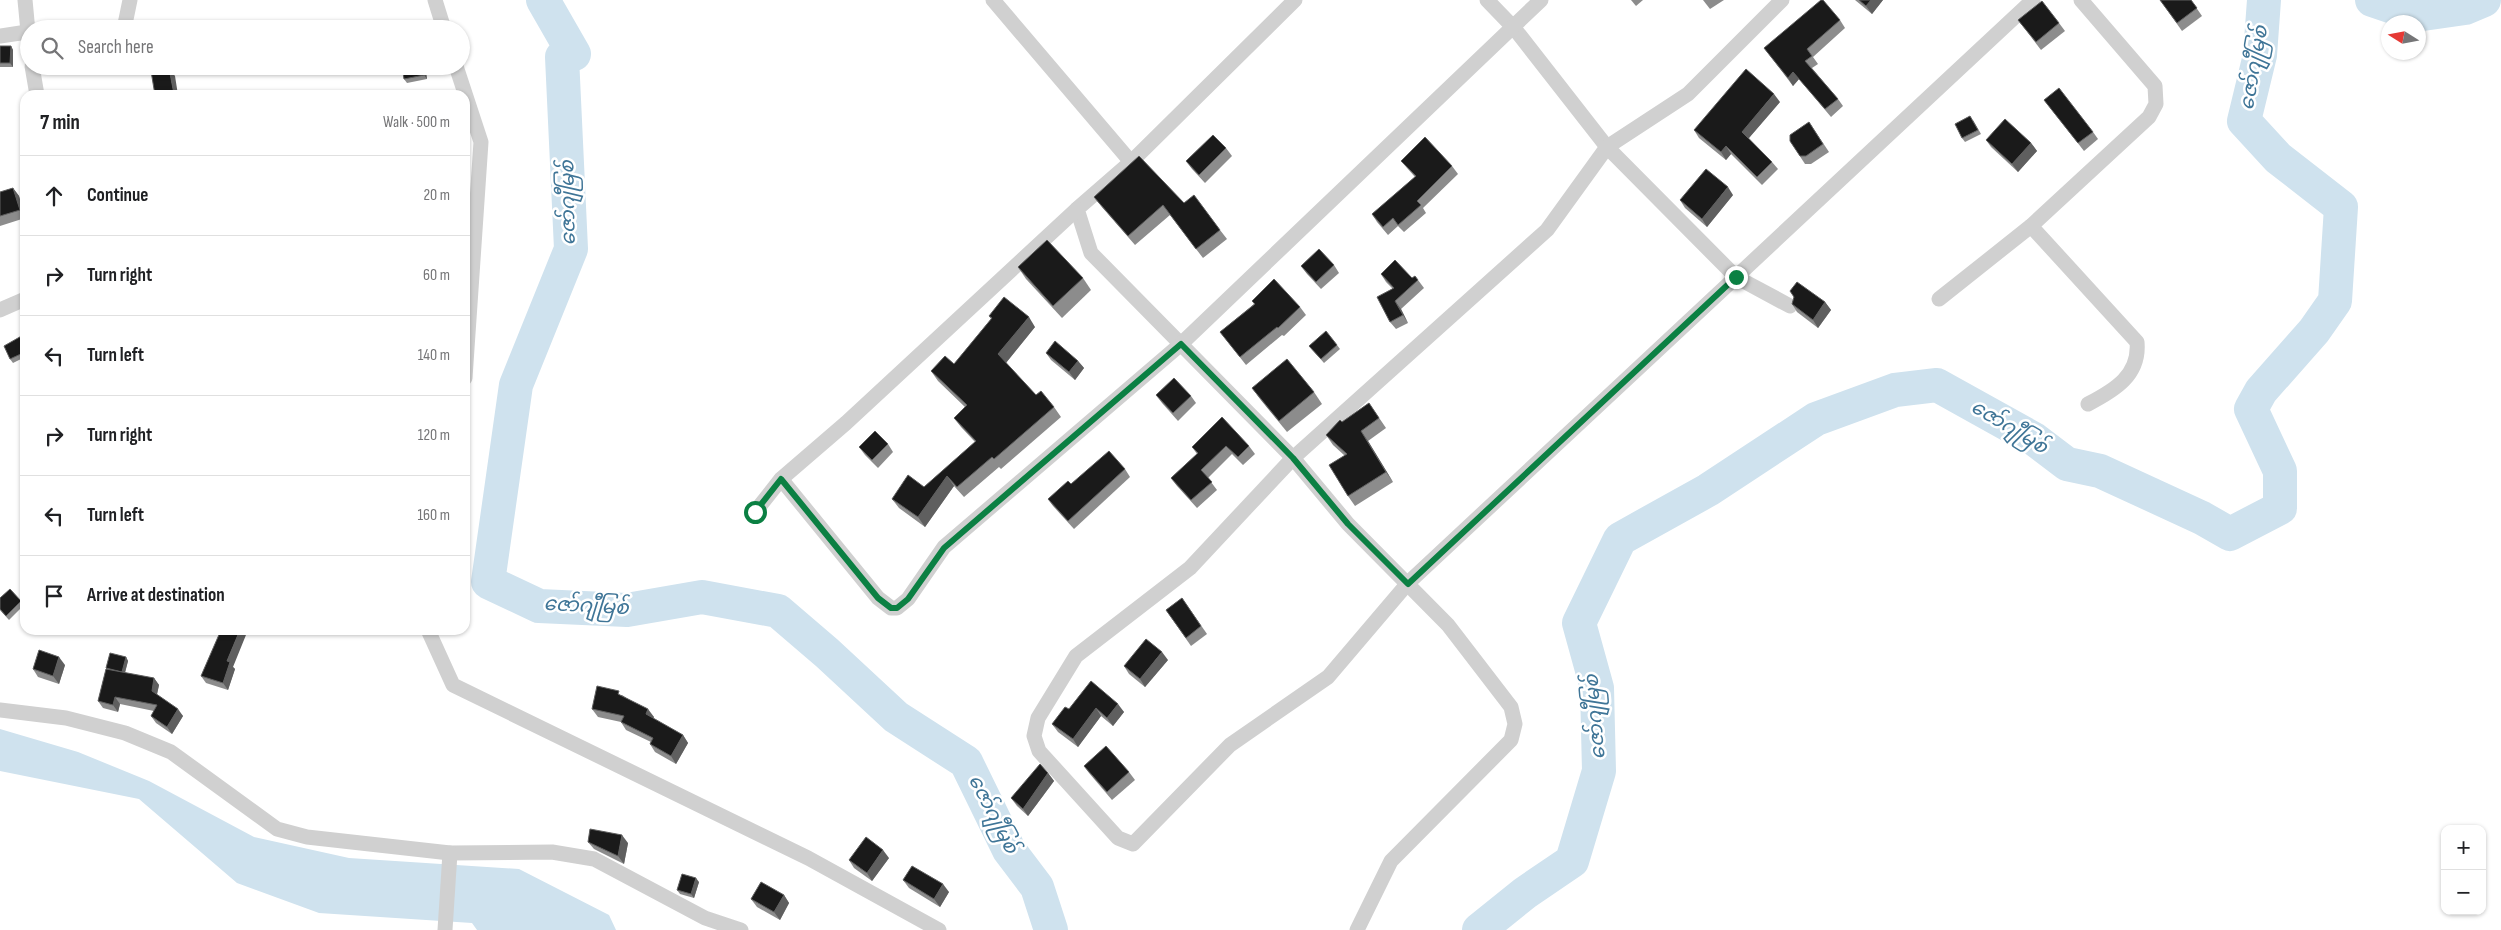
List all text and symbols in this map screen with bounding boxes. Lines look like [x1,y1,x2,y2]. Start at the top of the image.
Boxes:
north arrow [2381,15,2426,60]
search box [20,20,470,75]
water label: ဇော်ဂျီမြစ် [2232,22,2277,113]
icon: search [38,34,66,62]
text: Search here [78,36,154,59]
text: 7 min [40,110,80,135]
text: Walk · 500 m [383,113,450,132]
water label: ဇော်ဂျီမြစ် [552,159,585,246]
icon: ahead [40,182,68,210]
text: Continue [87,184,148,207]
text: 20 m [423,186,450,205]
icon: right [40,262,68,290]
text: Turn right [87,264,152,287]
text: 60 m [423,266,450,285]
route end [1725,266,1748,289]
icon: left [40,342,68,370]
text: Turn left [87,344,144,367]
text: 140 m [418,346,450,365]
water label: ဇော်ဂျီမြစ် [1964,392,2055,463]
icon: right [40,422,68,450]
text: Turn right [87,424,152,447]
text: 120 m [418,426,450,445]
route start [744,501,767,524]
icon: left [40,502,68,530]
text: Turn left [87,504,144,527]
text: 160 m [417,506,450,525]
icon: arrive [40,582,68,610]
text: Arrive at destination [87,584,225,607]
water label: ဇော်ဂျီမြစ် [543,589,631,624]
water label: ဇော်ဂျီမြစ် [1576,672,1615,761]
water label: ဇော်ဂျီမြစ် [959,769,1026,861]
map controls [2441,825,2486,915]
button: + [2441,825,2486,870]
button: − [2441,870,2486,915]

